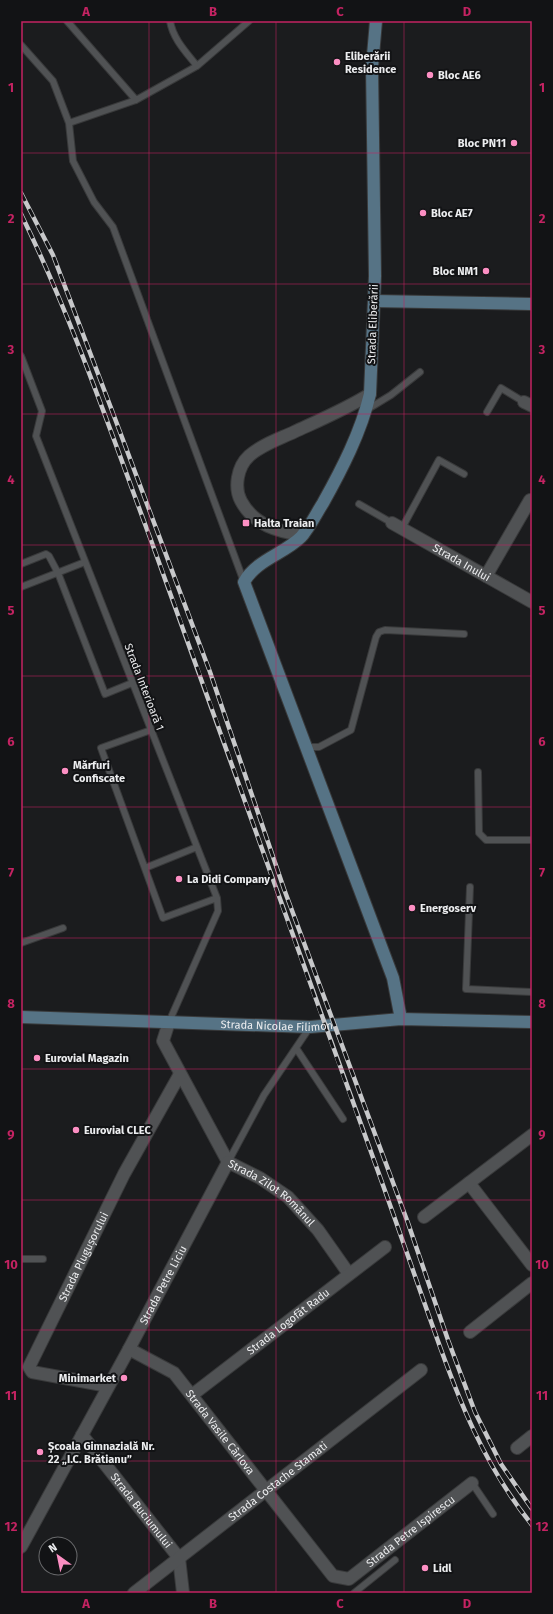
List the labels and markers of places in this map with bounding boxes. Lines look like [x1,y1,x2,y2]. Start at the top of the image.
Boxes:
place label: Eliberării Residence [345,50,396,76]
marker: Eliberării Residence [332,57,342,67]
place label: Bloc AE6 [438,69,481,82]
marker: Bloc AE6 [425,70,435,80]
place label: Bloc PN11 [458,137,506,150]
marker: Bloc PN11 [509,138,519,148]
place label: Bloc AE7 [431,207,473,220]
marker: Bloc AE7 [418,208,428,218]
place label: Bloc NM1 [433,265,478,278]
marker: Bloc NM1 [481,266,491,276]
place label: Halta Traian [254,517,314,530]
marker: Halta Traian [241,518,251,528]
place label: Mărfuri Confiscate [73,759,125,785]
marker: Mărfuri Confiscate [60,766,70,776]
place label: La Didi Company [187,873,270,886]
marker: La Didi Company [174,874,184,884]
place label: Energoserv [420,902,476,915]
marker: Energoserv [407,903,417,913]
place label: Eurovial Magazin [45,1052,129,1065]
marker: Eurovial Magazin [32,1053,42,1063]
place label: Eurovial CLEC [84,1124,151,1137]
marker: Eurovial CLEC [71,1125,81,1135]
place label: Minimarket [59,1372,117,1385]
marker: Minimarket [119,1373,129,1383]
place label: Școala Gimnazială Nr. 22 „I.C. Brătianu” [48,1440,155,1466]
marker: Școala Gimnazială Nr. 22 „I.C. Brătianu” [35,1447,45,1457]
place label: Lidl [433,1562,452,1575]
marker: Lidl [420,1563,430,1573]

